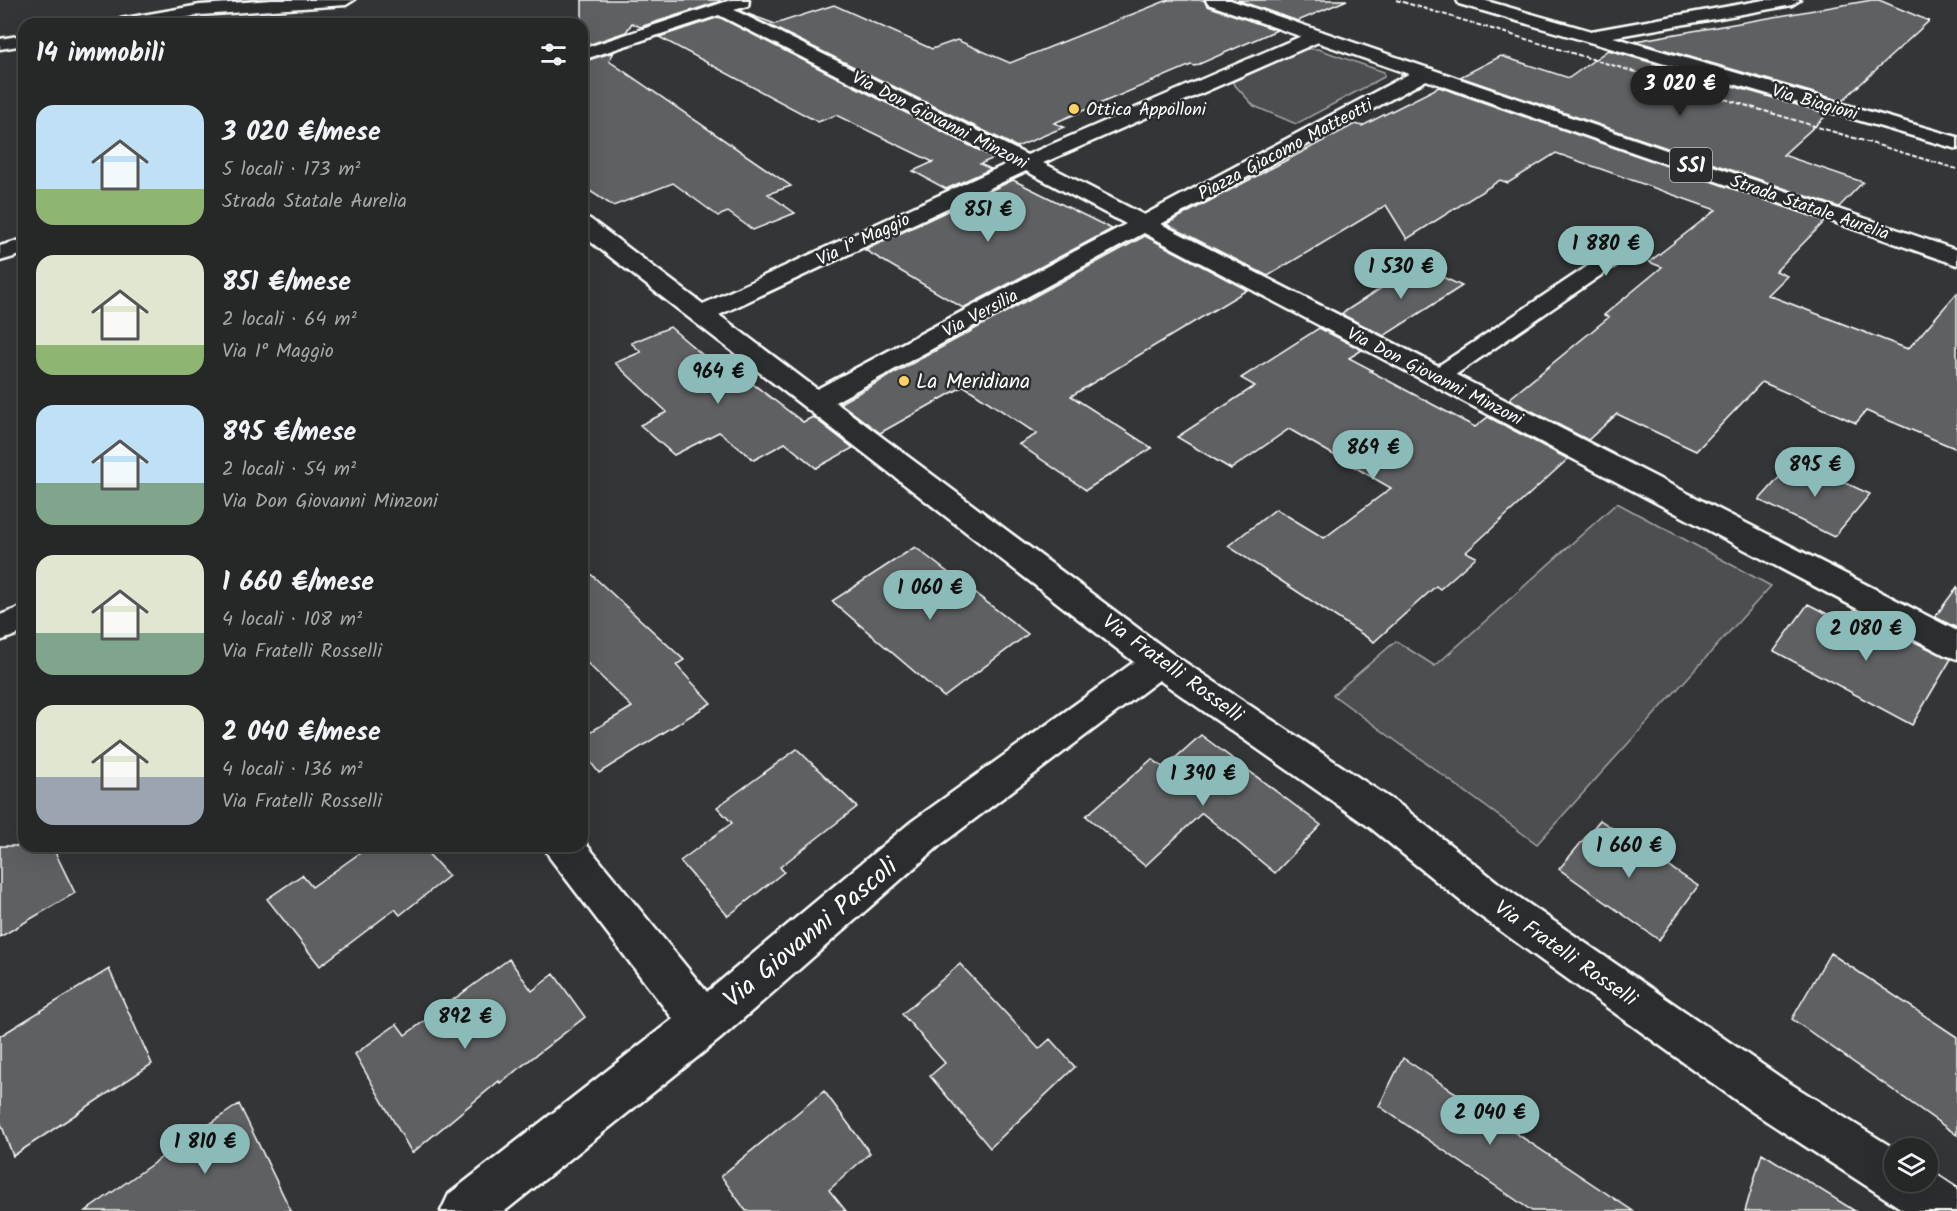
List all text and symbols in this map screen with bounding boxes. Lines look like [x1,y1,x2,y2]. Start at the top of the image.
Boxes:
text: 14 immobili [36,33,164,75]
icon: filters [537,38,570,71]
street label: Via Don Giovanni Minzoni [846,64,1033,179]
pin: 3 020 € [1625,66,1735,117]
text: 3 020 € [1644,69,1716,101]
street label: Via Biagioni [1768,77,1862,130]
street label: Piazza Giacomo Matteotti [1193,92,1379,209]
place label: Ottica Appolloni [1086,96,1207,125]
marker: Ottica Appolloni [1067,102,1081,116]
text: 3 020 €/mese [222,112,381,154]
icon: home [84,129,156,201]
road number: SS1 [1670,148,1712,182]
text: 5 locali · 173 m² [222,154,360,186]
street label: Strada Statale Aurelia [1726,168,1893,249]
text: Strada Statale Aurelia [222,186,407,218]
pin: 851 € [946,192,1030,243]
text: 851 € [964,195,1012,227]
street label: Via I° Maggio [812,206,915,275]
pin: 1 880 € [1551,226,1661,277]
text: 1 880 € [1572,229,1640,261]
pin: 1 530 € [1346,249,1456,300]
text: 1 530 € [1368,252,1434,284]
text: 851 €/mese [222,262,351,304]
icon: home [84,279,156,351]
street label: Via Versilia [938,282,1024,346]
text: 2 locali · 64 m² [222,304,357,336]
street label: Via Don Giovanni Minzoni [1341,320,1528,435]
text: Via I° Maggio [222,336,334,368]
pin: 964 € [676,354,760,405]
text: 964 € [692,357,744,389]
place label: La Meridiana [916,366,1030,399]
marker: La Meridiana [897,374,911,388]
text: 895 €/mese [222,412,356,454]
icon: home [84,429,156,501]
pin: 869 € [1331,430,1415,481]
text: 869 € [1346,433,1400,465]
pin: 895 € [1773,447,1857,498]
text: 895 € [1789,450,1841,482]
text: 2 locali · 54 m² [222,454,356,486]
text: Via Don Giovanni Minzoni [222,486,438,518]
text: 1 660 €/mese [222,562,374,604]
pin: 1 060 € [875,570,985,621]
text: 1 060 € [897,573,963,605]
icon: home [84,579,156,651]
text: 4 locali · 108 m² [222,604,362,636]
street label: Via Fratelli Rosselli [1094,607,1251,732]
pin: 2 080 € [1811,611,1921,662]
text: 2 080 € [1830,614,1902,646]
text: Via Fratelli Rosselli [222,636,382,668]
text: 2 040 €/mese [222,712,381,754]
icon: home [84,729,156,801]
text: 4 locali · 136 m² [222,754,363,786]
pin: 1 390 € [1148,756,1258,807]
text: 1 390 € [1170,759,1236,791]
text: Via Fratelli Rosselli [222,786,382,818]
pin: 1 660 € [1574,828,1684,879]
text: 1 660 € [1596,831,1662,863]
street label: Via Giovanni Pascoli [715,846,909,1019]
street label: Via Fratelli Rosselli [1487,893,1644,1016]
pin: 892 € [423,999,507,1050]
text: 892 € [438,1002,492,1034]
pin: 2 040 € [1435,1095,1545,1146]
text: 2 040 € [1454,1098,1526,1130]
pin: 1 810 € [150,1124,260,1175]
text: 1 810 € [174,1127,236,1159]
map controls [1884,1138,1938,1192]
button: layers [1884,1138,1938,1192]

